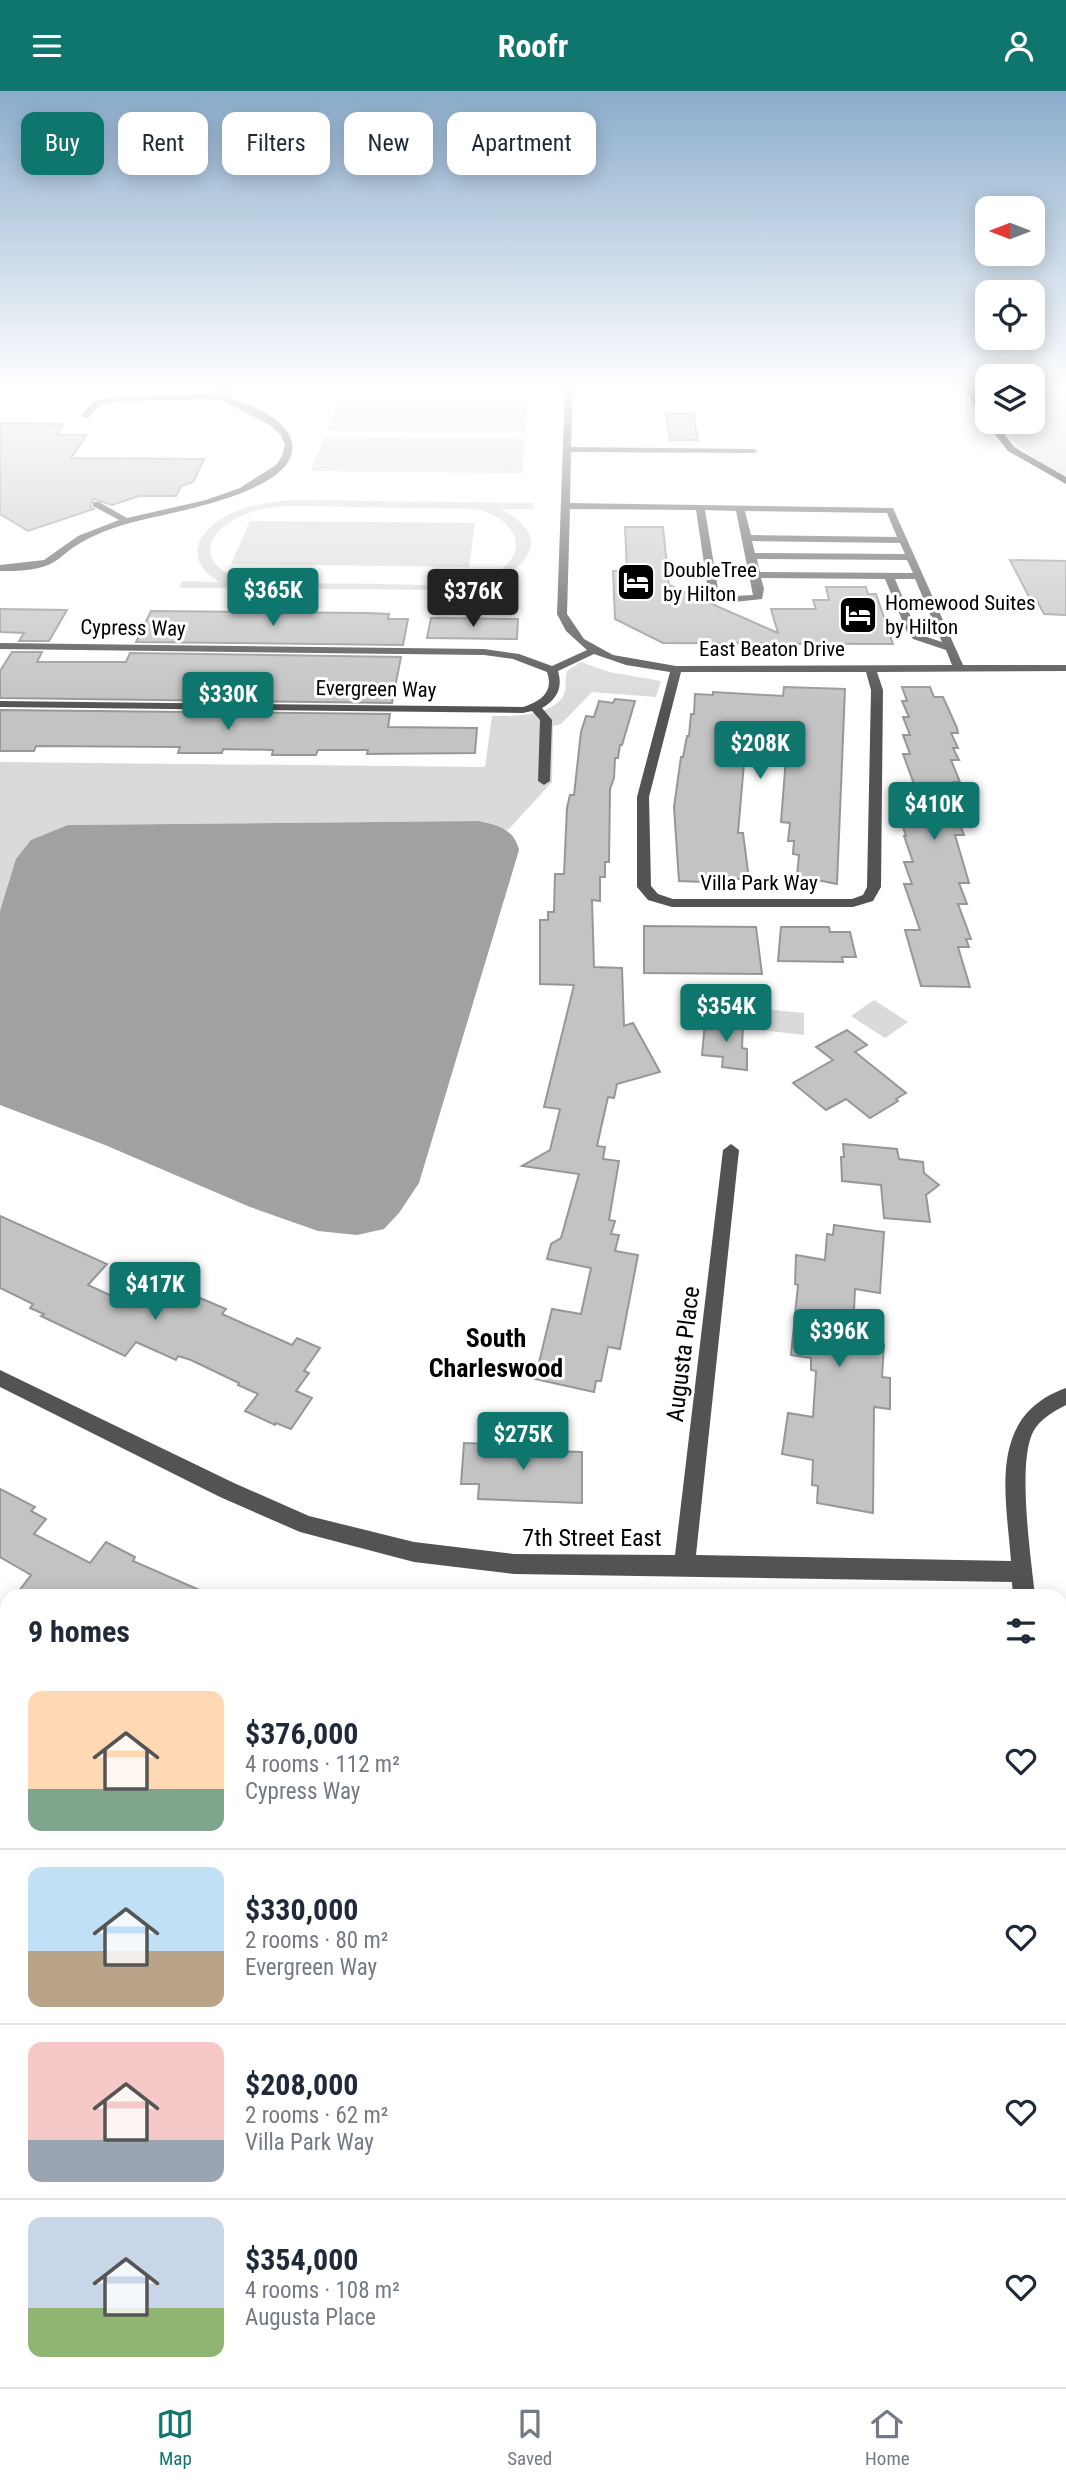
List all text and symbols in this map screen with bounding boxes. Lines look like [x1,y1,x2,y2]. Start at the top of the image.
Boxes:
icon: menu [28,27,66,65]
text: Roofr [498,27,568,65]
icon: person [1000,27,1038,65]
chip: Buy [21,112,104,175]
chip: Rent [118,112,208,175]
chip: Filters [222,112,330,175]
chip: New [344,112,433,175]
chip: Apartment [447,112,596,175]
north arrow [975,196,1045,266]
map controls [975,196,1045,434]
button: locate [975,280,1045,350]
button: layers [975,364,1045,434]
place label: DoubleTree by Hilton [663,558,757,606]
hotel icon: DoubleTree by Hilton [615,561,657,603]
pin: $365K [224,568,322,628]
pin: $376K [424,569,522,629]
text: $365K [243,577,303,604]
text: $376K [443,578,503,605]
place label: Homewood Suites by Hilton [885,591,1036,639]
hotel icon: Homewood Suites by Hilton [837,594,879,636]
street label: Cypress Way [80,615,186,641]
street label: East Beaton Drive [699,637,845,661]
pin: $330K [179,673,277,732]
street label: Evergreen Way [315,676,437,702]
text: $330K [198,681,258,708]
pin: $208K [711,721,809,781]
text: $208K [730,730,790,757]
pin: $410K [885,783,983,842]
text: $410K [904,791,964,818]
street label: Villa Park Way [700,871,818,895]
pin: $354K [677,985,775,1044]
text: $354K [696,993,756,1020]
pin: $417K [106,1263,204,1322]
text: $417K [125,1271,185,1298]
street label: Augusta Place [661,1285,705,1423]
pin: $396K [790,1309,888,1369]
text: $396K [809,1318,869,1345]
district label: South Charleswood [429,1323,563,1383]
pin: $275K [474,1413,572,1472]
text: $275K [493,1421,553,1448]
street label: 7th Street East [522,1524,662,1552]
icon: filters [1002,1612,1040,1650]
text: 9 homes [28,1614,130,1649]
text: $376,000 [245,1716,358,1751]
icon: home [84,1719,168,1803]
icon: heart [1002,1742,1040,1780]
text: 4 rooms · 112 m² [245,1751,400,1778]
text: Cypress Way [245,1778,360,1805]
text: $330,000 [245,1892,358,1927]
icon: home [84,1895,168,1979]
icon: heart [1002,1918,1040,1956]
text: 2 rooms · 80 m² [245,1927,388,1954]
text: Evergreen Way [245,1954,377,1981]
text: $208,000 [245,2067,358,2102]
icon: home [84,2070,168,2154]
icon: heart [1002,2093,1040,2131]
text: 2 rooms · 62 m² [245,2102,388,2129]
text: Villa Park Way [245,2129,374,2156]
text: $354,000 [245,2242,358,2277]
icon: home [84,2245,168,2329]
icon: heart [1002,2268,1040,2306]
text: 4 rooms · 108 m² [245,2277,400,2304]
text: Augusta Place [245,2304,376,2331]
tab: Map [156,2405,194,2470]
tab: Saved [507,2405,552,2470]
tab: Home [865,2405,910,2470]

